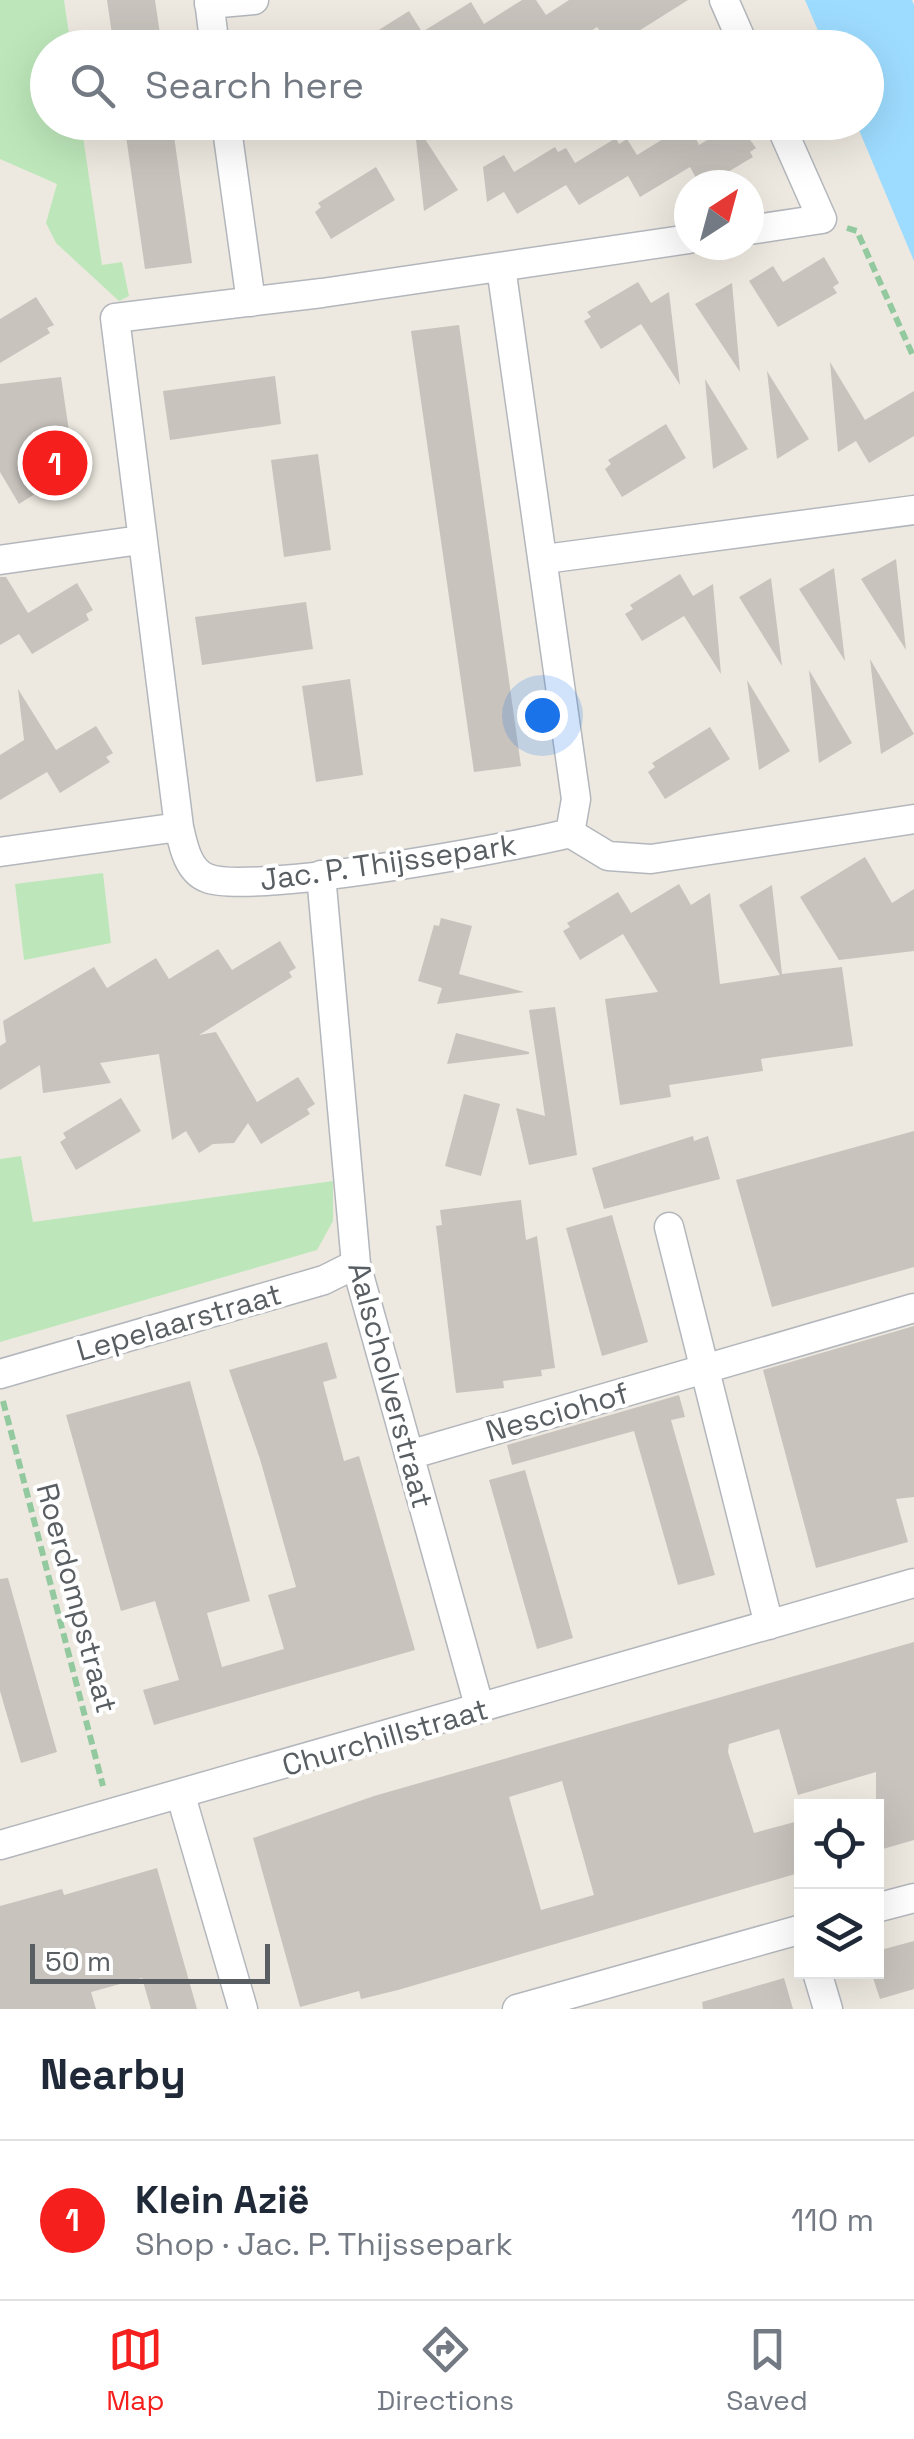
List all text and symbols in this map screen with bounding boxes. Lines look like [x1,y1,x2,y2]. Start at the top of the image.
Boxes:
search box [30,30,884,140]
icon: search [65,58,120,113]
text: Search here [145,61,364,109]
north arrow [674,170,764,260]
pin: 1 [22,426,88,500]
your location [517,690,568,741]
street label: Jac. P. Thijssepark [257,825,519,899]
street label: Aalscholverstraat [339,1258,443,1512]
street label: Lepelaarstraat [72,1274,286,1370]
street label: Nesciohof [481,1373,633,1451]
street label: Roerdompstraat [28,1479,126,1717]
street label: Churchillstraat [278,1689,492,1785]
map controls [794,1799,884,1979]
button: locate [794,1799,884,1889]
button: layers [794,1889,884,1979]
scale bar [30,1939,270,1984]
text: 50 m [45,1943,111,1979]
text: Nearby [40,2048,186,2101]
text: Klein Azië [135,2176,309,2224]
text: 1 [65,2200,80,2240]
text: 110 m [791,2200,874,2240]
text: Shop · Jac. P. Thijssepark [135,2224,513,2264]
tab: Map [106,2322,164,2418]
tab: Directions [377,2322,514,2418]
tab: Saved [726,2322,808,2418]

